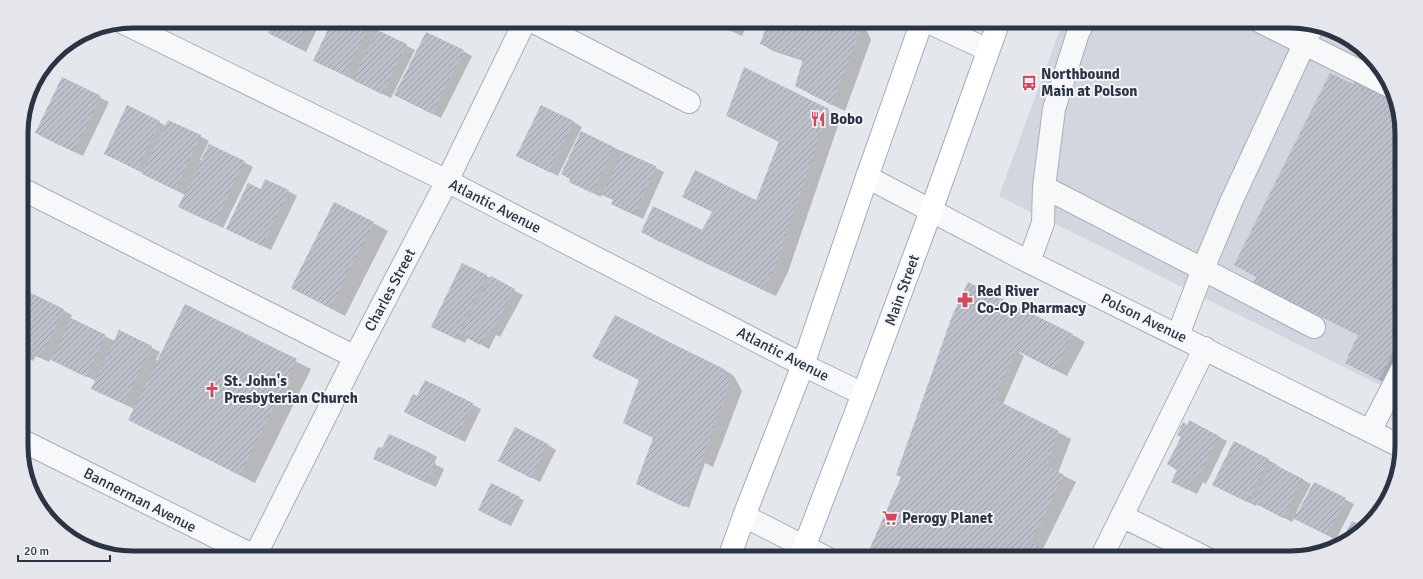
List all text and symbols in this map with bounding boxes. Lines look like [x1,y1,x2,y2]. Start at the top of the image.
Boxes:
place label: Northbound Main at Polson [1041,65,1137,100]
bus stop icon: Northbound Main at Polson [1020,74,1038,92]
restaurant icon: Bobo [809,110,827,128]
place label: Bobo [830,110,863,128]
street label: Atlantic Avenue [446,175,544,237]
street label: Charles Street [361,246,419,334]
street label: Main Street [881,252,923,328]
place label: Red River Co-Op Pharmacy [977,282,1086,317]
street label: Polson Avenue [1098,290,1190,346]
pharmacy icon: Red River Co-Op Pharmacy [956,291,974,309]
street label: Atlantic Avenue [734,323,832,385]
place label: St. John's Presbyterian Church [224,372,358,407]
church icon: St. John's Presbyterian Church [203,381,221,399]
street label: Bannerman Avenue [81,464,199,536]
supermarket icon: Perogy Planet [881,509,899,527]
place label: Perogy Planet [902,509,993,527]
scale bar [18,537,110,563]
text: 20 m [24,544,49,559]

